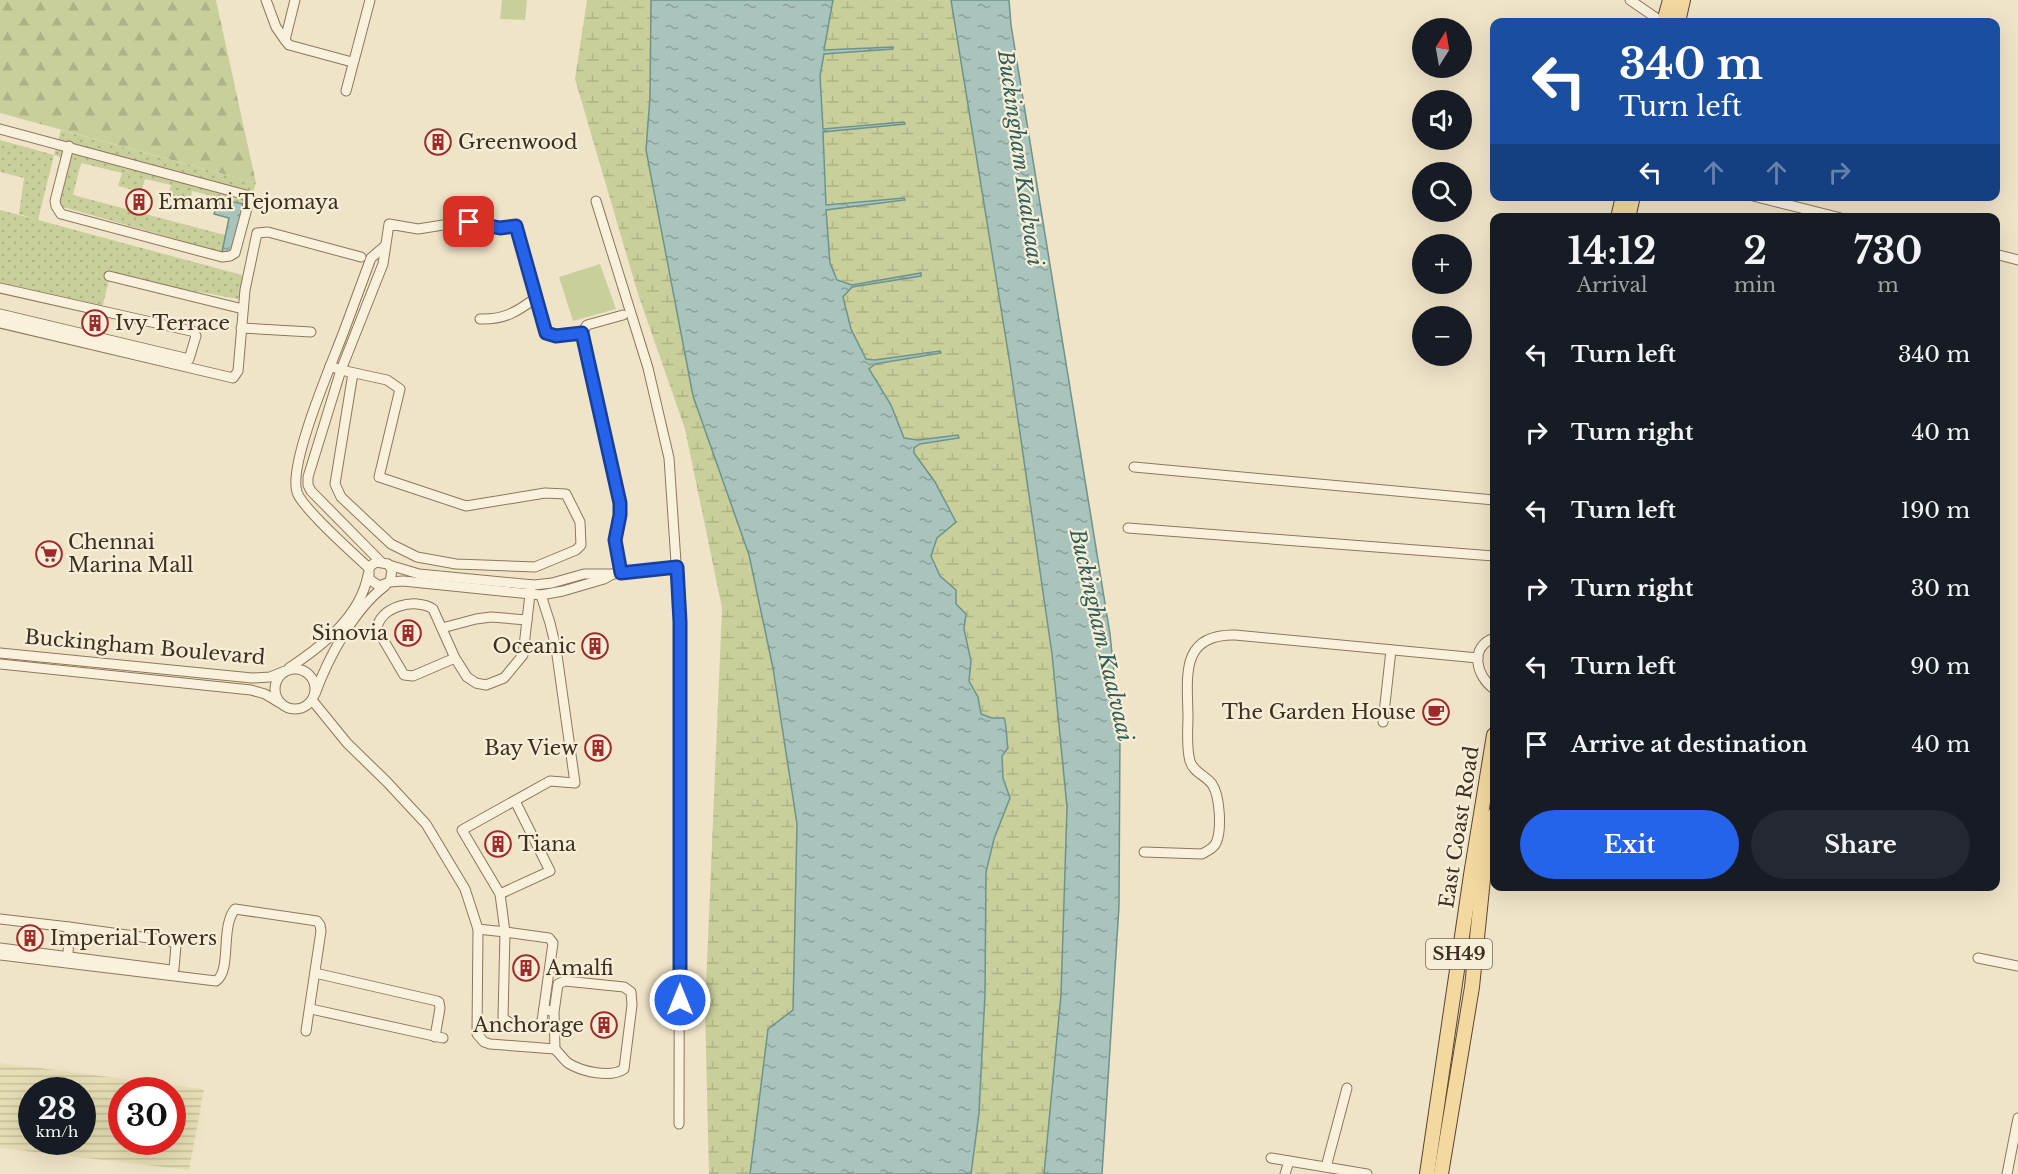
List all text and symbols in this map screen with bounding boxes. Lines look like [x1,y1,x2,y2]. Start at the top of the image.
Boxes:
north arrow [1412,18,1472,78]
map controls [1412,18,1472,366]
text: 340 m [1619,38,1763,90]
icon: left [1520,42,1598,120]
water label: Buckingham Kaalvaai [992,48,1048,268]
button: sound [1412,90,1472,150]
text: Turn left [1619,90,1742,123]
building icon: Greenwood [423,127,453,157]
place label: Greenwood [458,130,577,154]
icon: left [1634,156,1667,189]
icon: ahead [1697,156,1730,189]
icon: ahead [1760,156,1793,189]
icon: right [1823,156,1856,189]
button: search [1412,162,1472,222]
building icon: Emami Tejomaya [124,187,154,217]
place label: Emami Tejomaya [158,190,340,214]
pin [443,196,494,247]
icon: arrive [452,205,485,238]
text: 14:12 [1568,229,1657,274]
text: 2 [1743,229,1767,274]
text: 730 [1854,229,1922,274]
button: + [1412,234,1472,294]
text: Arrival [1577,273,1647,297]
text: min [1734,273,1776,297]
text: m [1877,273,1899,297]
button: − [1412,306,1472,366]
building icon: Ivy Terrace [80,308,110,338]
place label: Ivy Terrace [115,311,230,335]
icon: left [1520,338,1553,371]
text: Turn left [1571,341,1676,368]
text: 340 m [1898,341,1970,368]
icon: right [1520,416,1553,449]
text: Turn right [1571,419,1693,446]
text: 40 m [1912,419,1970,446]
icon: left [1520,494,1553,527]
text: Turn left [1571,497,1676,524]
text: 190 m [1900,497,1970,524]
water label: Buckingham Kaalvaai [1064,525,1138,745]
place label: Chennai Marina Mall [68,530,194,577]
supermarket icon: Chennai Marina Mall [34,539,64,569]
icon: right [1520,572,1553,605]
text: Turn right [1571,575,1693,602]
text: 30 m [1911,575,1970,602]
building icon: Sinovia [393,618,423,648]
place label: Sinovia [312,621,389,645]
street label: Buckingham Boulevard [24,625,266,669]
building icon: Oceanic [580,631,610,661]
place label: Oceanic [493,634,576,658]
icon: left [1520,650,1553,683]
text: Turn left [1571,653,1676,680]
text: 90 m [1910,653,1970,680]
cafe icon: The Garden House [1421,697,1451,727]
place label: The Garden House [1222,700,1416,724]
icon: arrive [1520,728,1553,761]
text: Arrive at destination [1571,731,1808,758]
text: 40 m [1912,731,1970,758]
building icon: Bay View [583,733,613,763]
place label: Bay View [484,736,578,760]
street label: East Coast Road [1434,744,1484,910]
button: Exit [1520,810,1739,879]
button: Share [1751,810,1970,879]
building icon: Tiana [483,829,513,859]
place label: Tiana [518,832,577,856]
building icon: Imperial Towers [15,923,45,953]
place label: Imperial Towers [50,926,217,950]
road number: SH49 [1426,939,1492,969]
building icon: Amalfi [511,953,541,983]
place label: Amalfi [545,956,614,980]
position arrow [648,968,712,1032]
building icon: Anchorage [589,1010,619,1040]
place label: Anchorage [472,1013,584,1037]
speed limit sign: 30 [108,1077,186,1155]
text: 28 [38,1090,76,1127]
text: km/h [36,1122,78,1141]

